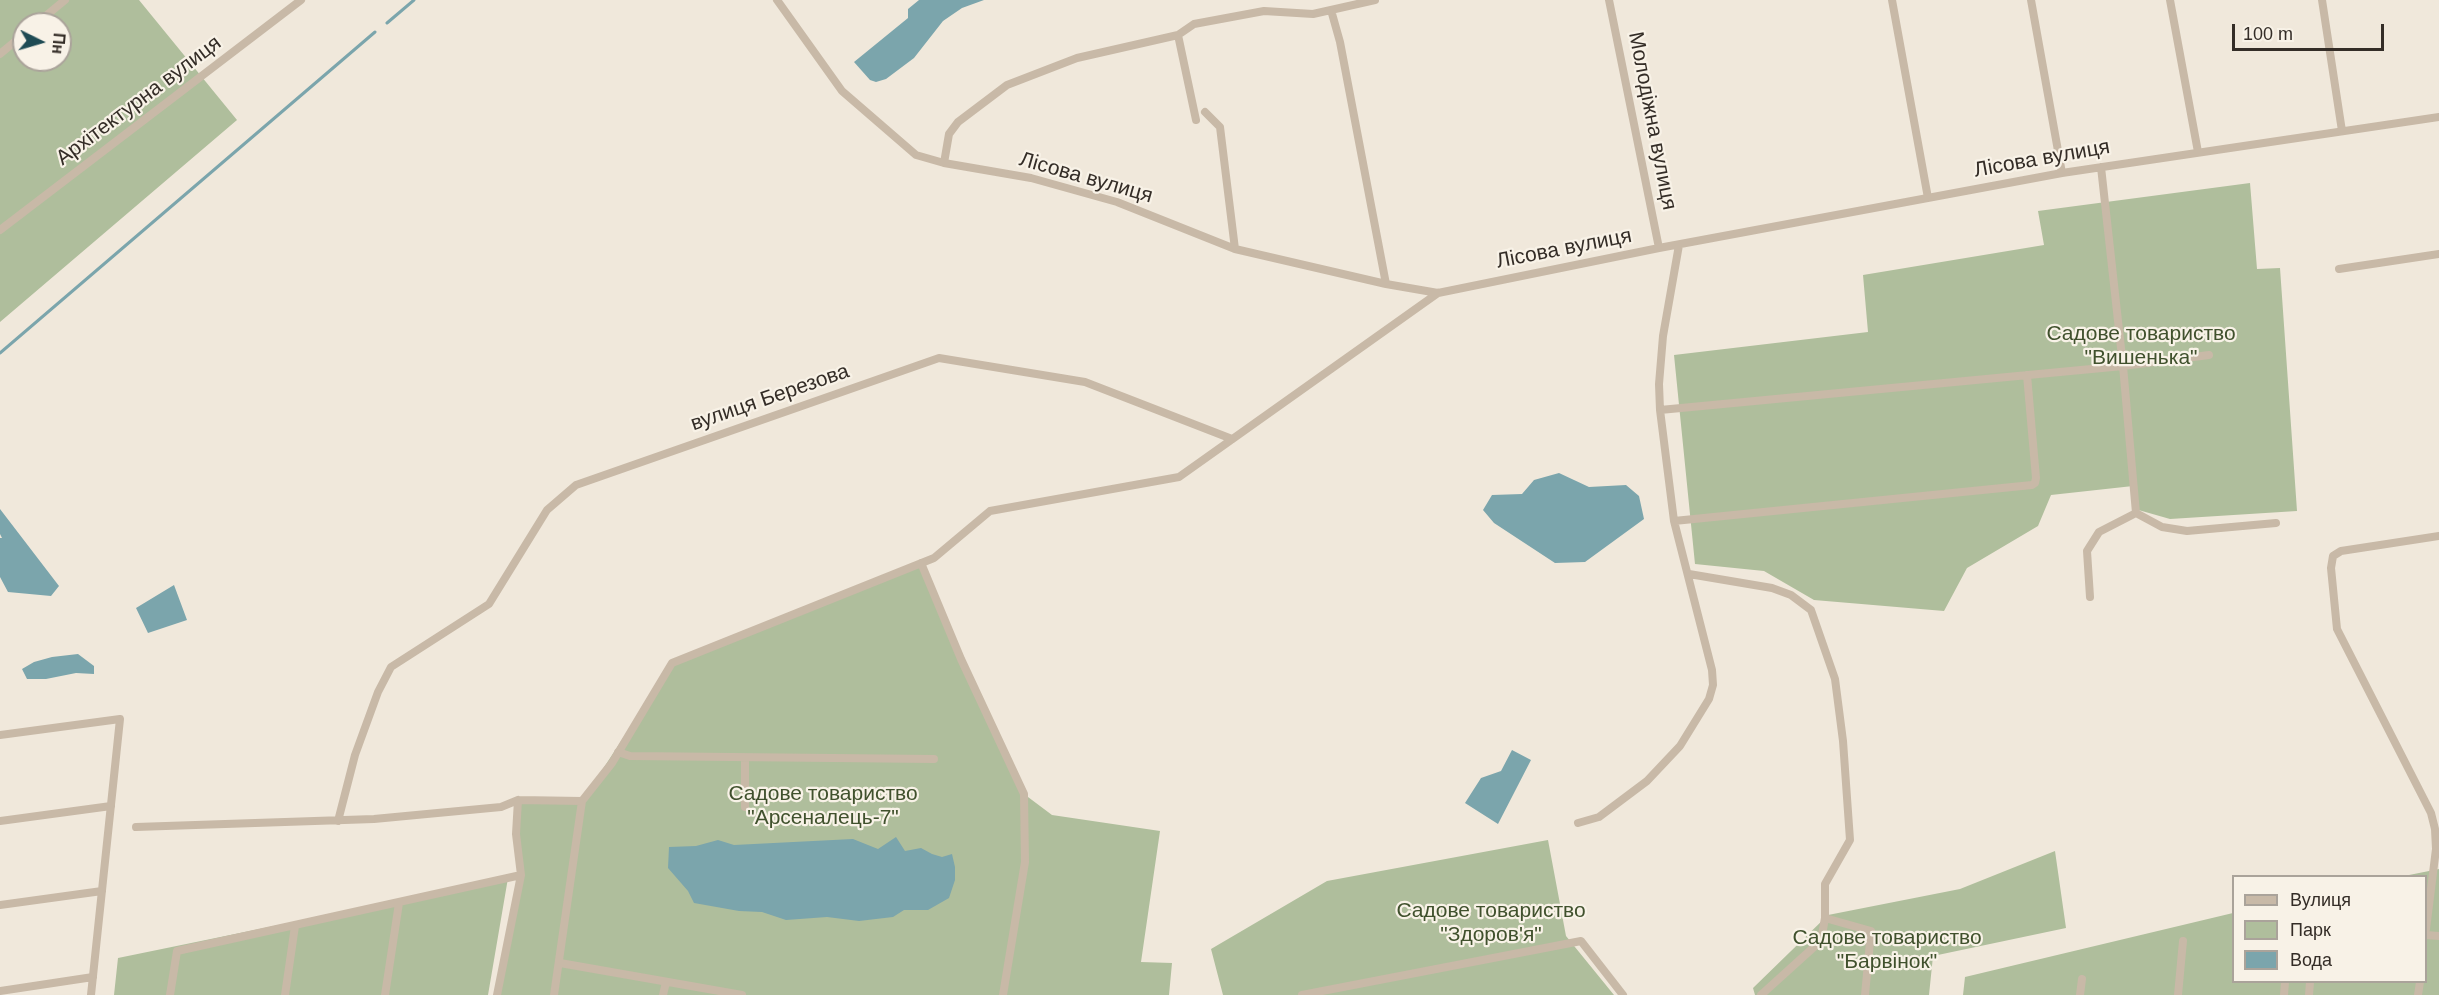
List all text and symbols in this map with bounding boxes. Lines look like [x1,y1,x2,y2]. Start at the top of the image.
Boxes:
north arrow [12,12,72,72]
scale bar [2235,12,2386,50]
text: 100 m [2243,24,2293,44]
street label: Молодіжна вулиця [1622,30,1682,212]
street label: Архітектурна вулиця [52,31,226,171]
text: Пн [49,32,68,55]
street label: Лісова вулиця [1972,135,2112,183]
street label: Лісова вулиця [1016,147,1156,209]
street label: Лісова вулиця [1494,224,1634,274]
park label: Садове товариство "Вишенька" [2046,321,2236,371]
street label: вулиця Березова [687,359,853,437]
park label: Садове товариство "Арсеналець-7" [728,781,918,831]
legend [2232,875,2427,983]
text: Вулиця [2290,890,2351,910]
park label: Садове товариство "Здоров'я" [1396,898,1586,948]
text: Парк [2290,920,2331,940]
park label: Садове товариство "Барвінок" [1792,925,1982,975]
text: Вода [2290,950,2332,970]

